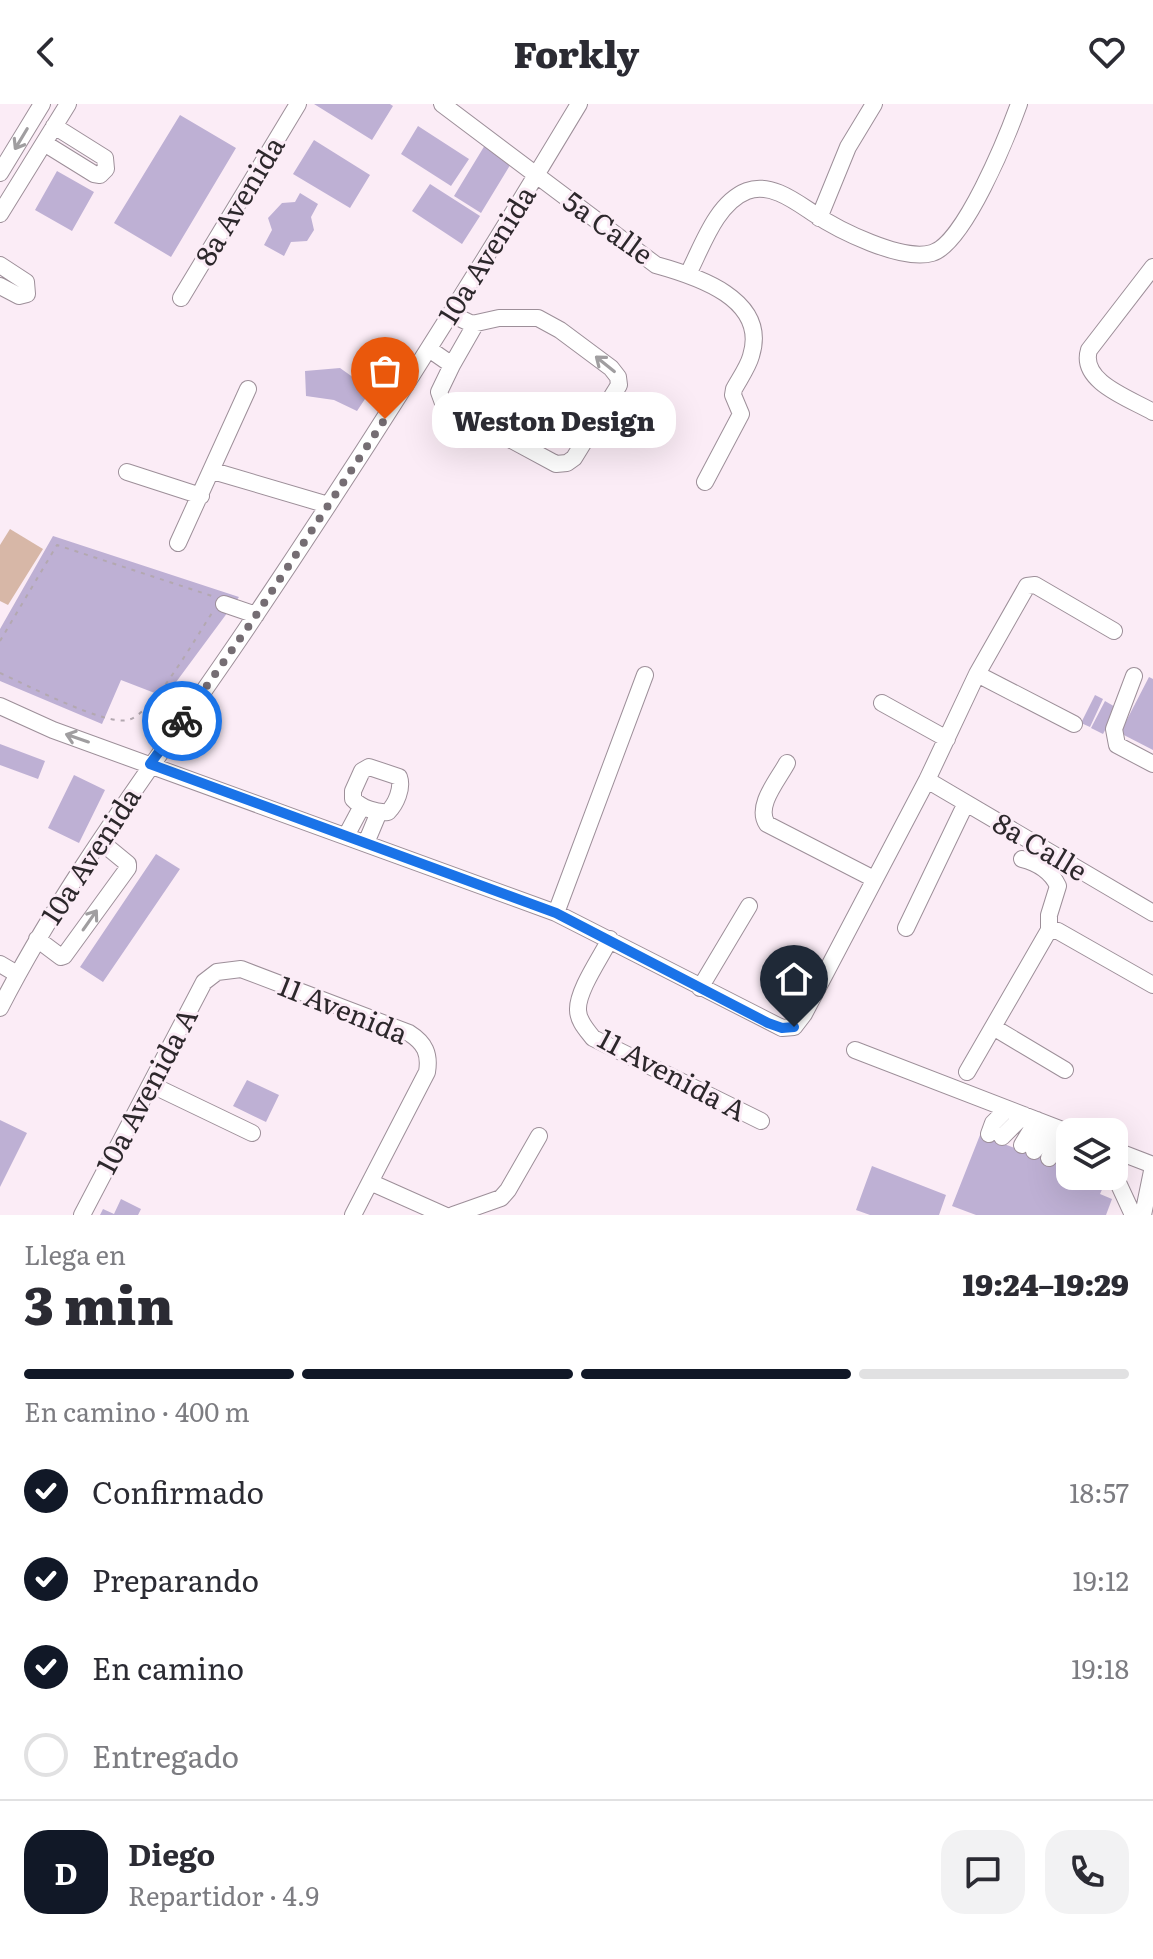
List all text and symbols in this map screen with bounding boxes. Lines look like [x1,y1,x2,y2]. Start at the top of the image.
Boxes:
text: Forkly [514,26,639,79]
icon: back [24,30,68,74]
icon: heart [1085,30,1129,74]
one-way arrow [13,127,29,149]
street label: 8a Avenida [183,127,293,273]
street label: 10a Avenida [426,176,545,331]
street label: 5a Calle [555,179,663,273]
pin [351,337,419,419]
icon: bag [363,349,407,393]
one-way arrow [595,355,616,373]
callout: Weston Design [433,391,677,447]
text: Weston Design [453,400,655,439]
courier [142,681,222,761]
icon: bike [160,699,204,743]
one-way arrow [65,730,90,744]
street label: 10a Avenida [29,778,150,932]
street label: 8a Calle [986,801,1096,890]
one-way arrow [82,910,98,932]
pin [760,945,828,1027]
icon: home [772,957,816,1001]
street label: 11 Avenida [273,963,415,1053]
street label: 10a Avenida A [84,999,207,1181]
street label: 11 Avenida A [591,1016,755,1130]
map controls [1056,1118,1128,1190]
button: layers [1056,1118,1128,1190]
text: Llega en [24,1234,126,1273]
text: 19:24–19:29 [963,1261,1129,1305]
text: 3 min [24,1264,174,1341]
text: En camino · 400 m [24,1391,250,1430]
icon: check [24,1469,68,1513]
text: Confirmado [92,1469,264,1513]
text: 18:57 [1069,1472,1129,1511]
icon: check [24,1557,68,1601]
text: Preparando [92,1557,259,1601]
text: 19:12 [1072,1560,1129,1599]
icon: check [24,1645,68,1689]
text: En camino [92,1645,244,1689]
text: 19:18 [1071,1648,1129,1687]
text: Entregado [92,1733,239,1777]
button: chat [941,1830,1025,1914]
button: phone [1045,1830,1129,1914]
text: Diego [128,1831,215,1875]
text: D [54,1850,78,1894]
text: Repartidor · 4.9 [128,1875,319,1914]

